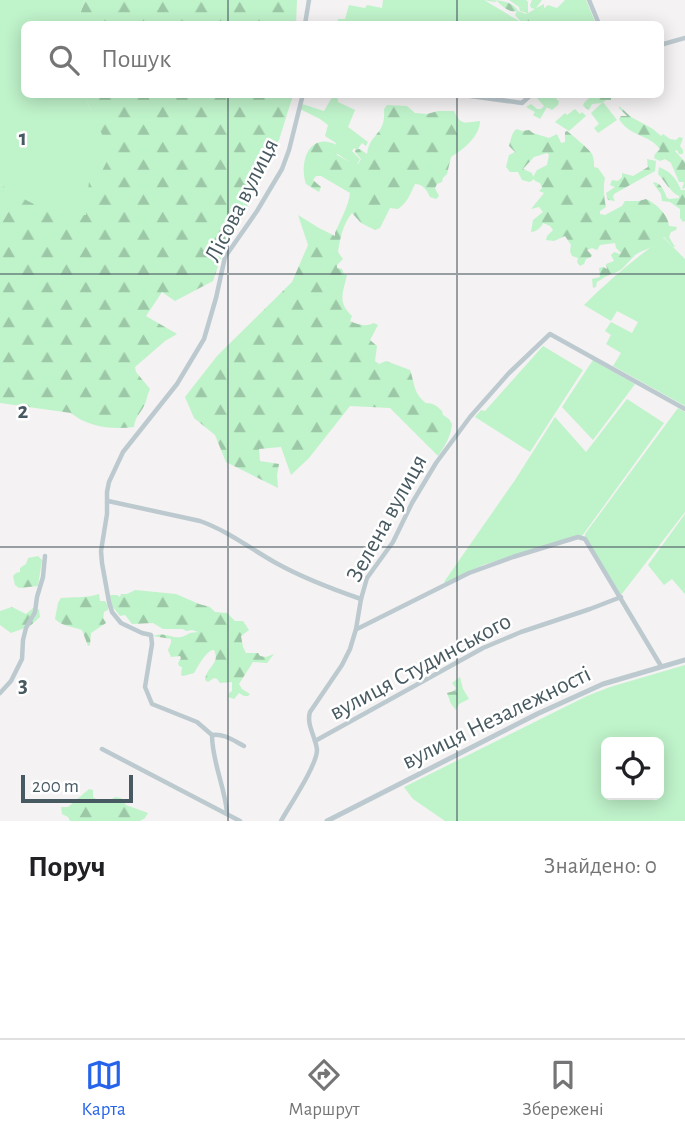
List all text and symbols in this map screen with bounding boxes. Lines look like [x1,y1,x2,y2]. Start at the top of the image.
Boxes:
search box [21,21,664,98]
icon: search [45,41,83,79]
text: Пошук [101,46,171,72]
text: 1 [19,127,27,150]
street label: Лісова вулиця [201,135,283,266]
text: 2 [18,400,29,423]
street label: Зелена вулиця [342,451,432,586]
street label: вулиця Студинського [326,609,515,725]
street label: вулиця Незалежності [398,662,595,774]
text: 3 [18,674,28,697]
map controls [601,737,664,800]
button: locate [601,737,664,800]
scale bar [21,772,133,804]
text: 200 m [32,777,79,796]
text: Поруч [28,852,106,882]
text: Знайдено: 0 [544,855,657,878]
tab: Карта [81,1056,126,1121]
tab: Маршрут [288,1056,360,1121]
tab: Збережені [522,1056,604,1121]

